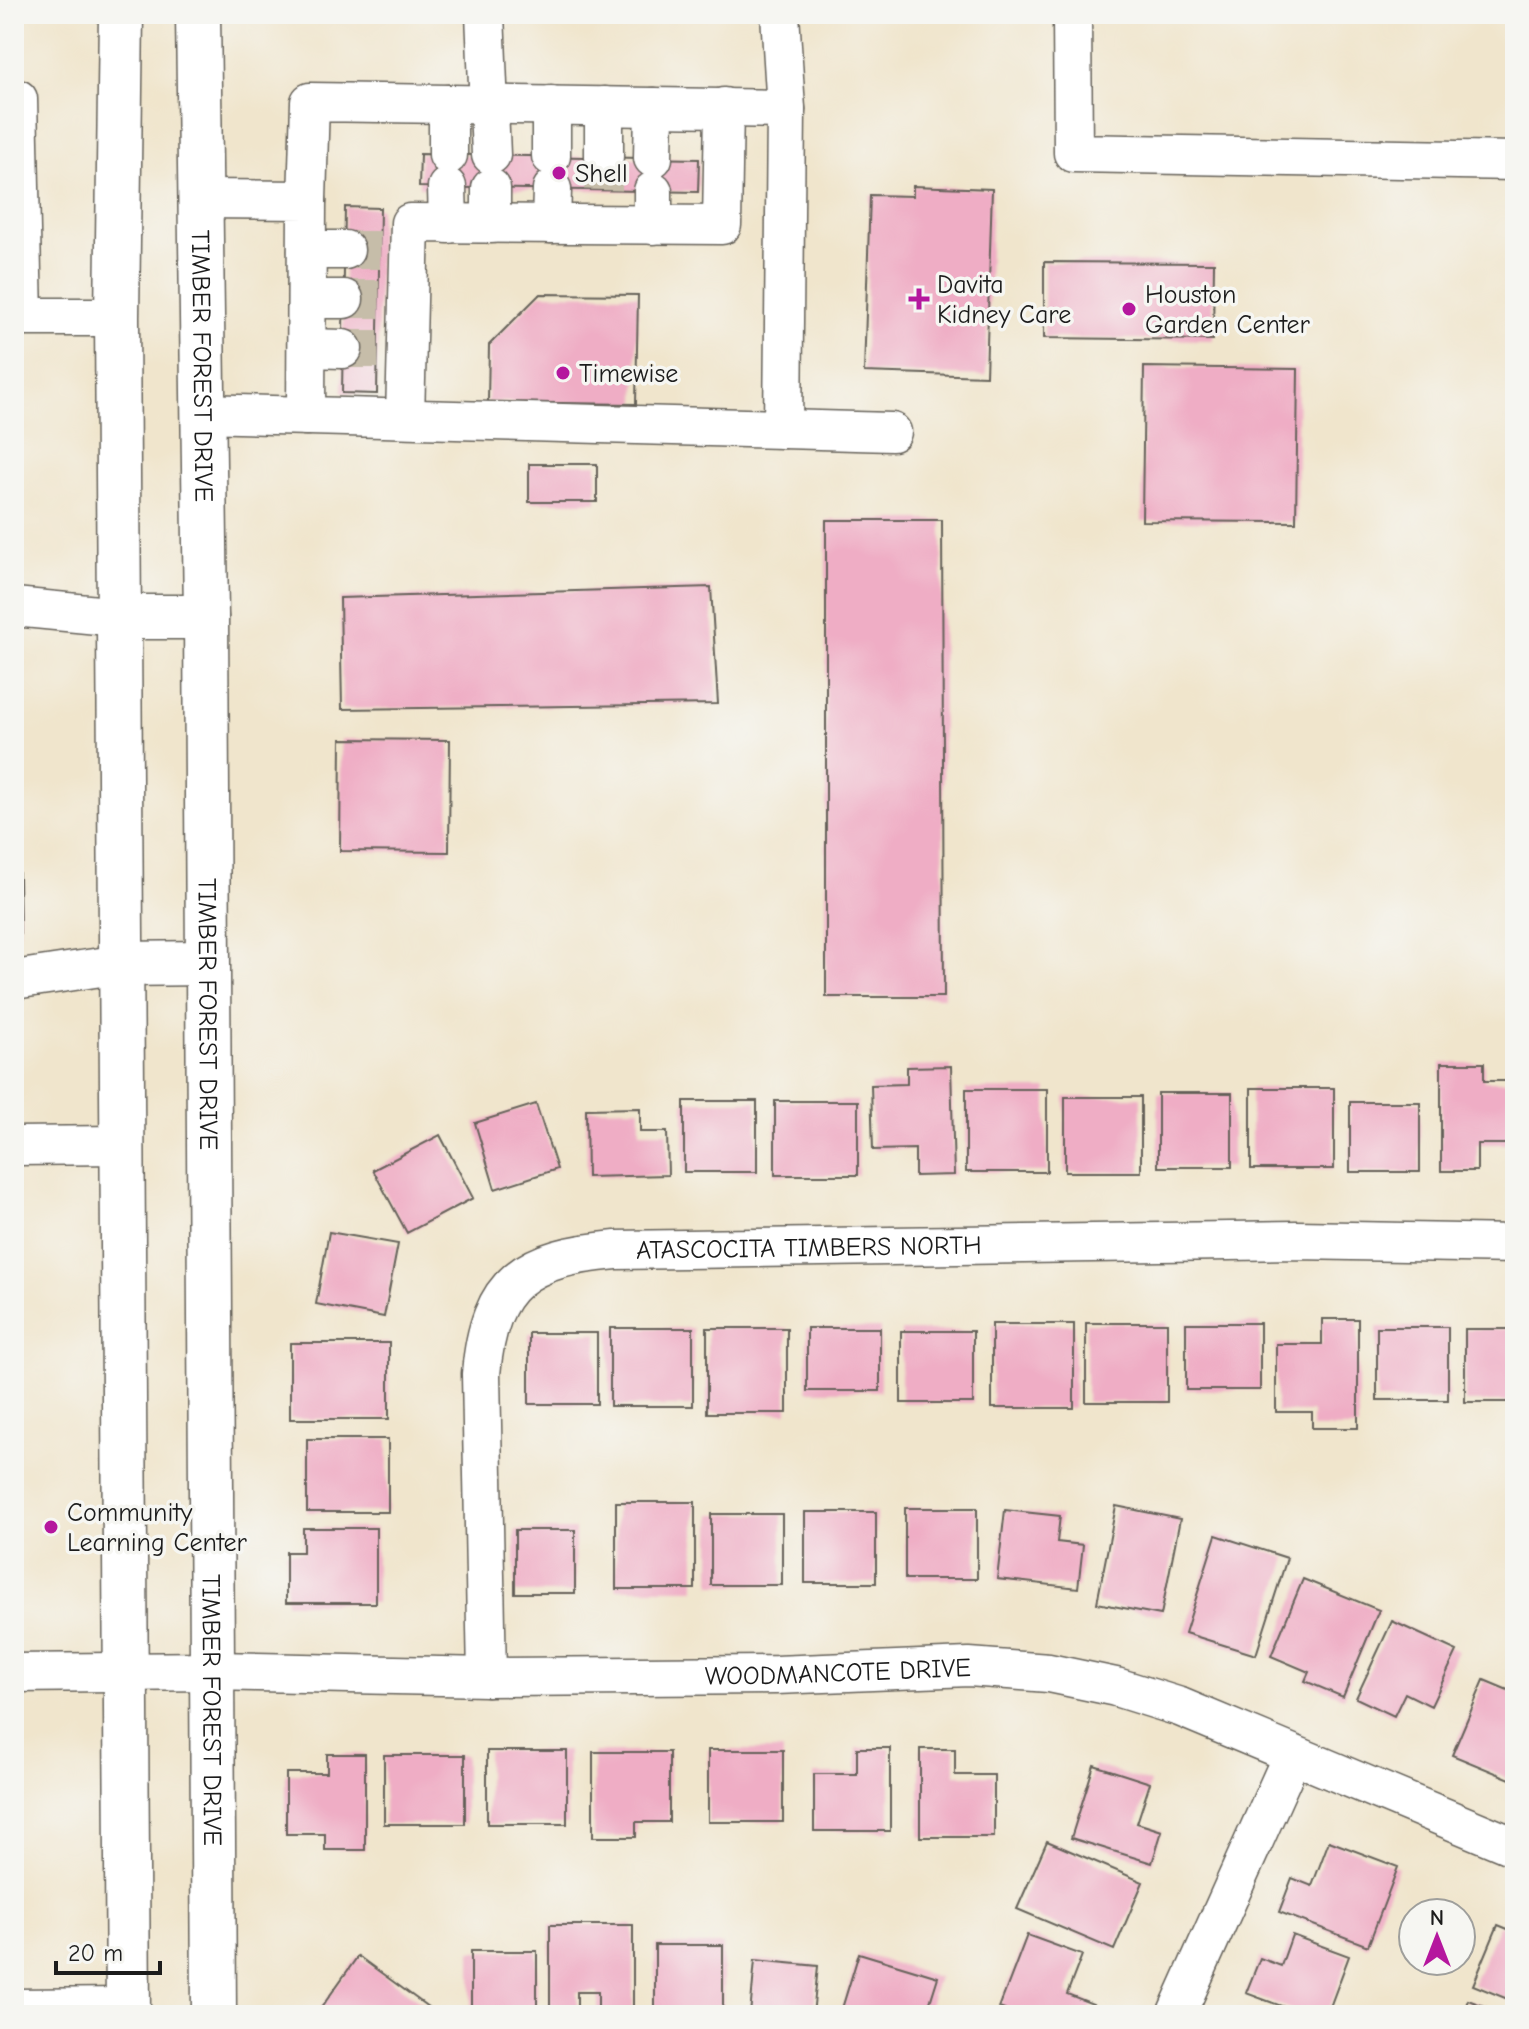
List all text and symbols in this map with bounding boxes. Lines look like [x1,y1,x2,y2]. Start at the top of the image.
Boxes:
place label: Shell [575,159,628,189]
marker: Shell [550,164,568,182]
street label: TIMBER FOREST DRIVE [185,230,218,502]
place label: Davita Kidney Care [937,270,1071,330]
place label: Houston Garden Center [1145,280,1311,340]
marker: Davita Kidney Care [908,288,930,310]
marker: Houston Garden Center [1120,300,1138,318]
place label: Timewise [579,359,678,389]
marker: Timewise [554,364,572,382]
street label: TIMBER FOREST DRIVE [191,878,223,1150]
street label: ATASCOCITA TIMBERS NORTH [636,1231,982,1266]
place label: Community Learning Center [67,1498,248,1558]
marker: Community Learning Center [42,1518,60,1536]
street label: TIMBER FOREST DRIVE [195,1574,227,1846]
street label: WOODMANCOTE DRIVE [705,1653,972,1691]
north arrow [1397,1897,1477,1977]
text: N [1430,1905,1444,1931]
scale bar [56,1925,160,1975]
text: 20 m [68,1939,123,1967]

